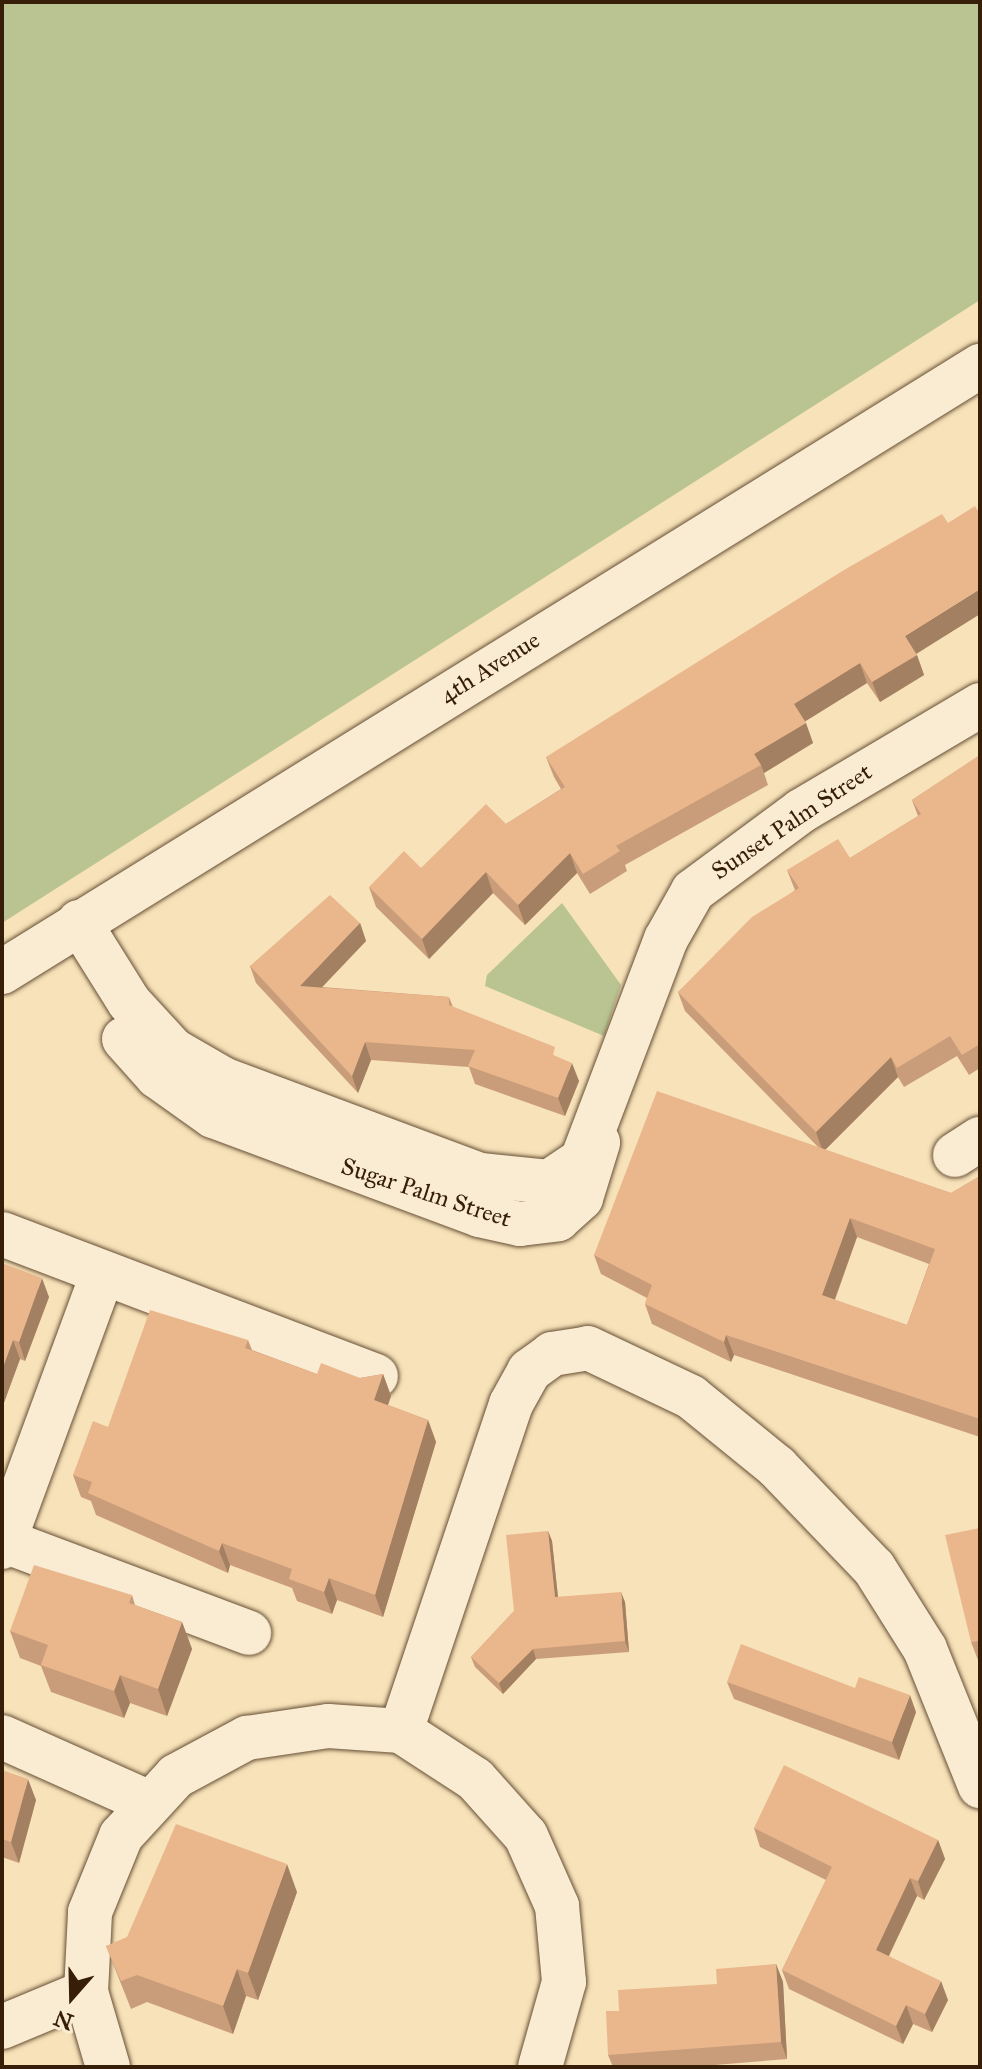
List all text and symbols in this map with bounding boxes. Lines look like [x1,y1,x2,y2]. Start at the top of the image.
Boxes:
street label: 4th Avenue [435,626,545,710]
street label: Sunset Palm Street [706,758,878,886]
street label: Sugar Palm Street [337,1152,515,1234]
north arrow [32,1957,112,2037]
text: N [50,2004,77,2036]

